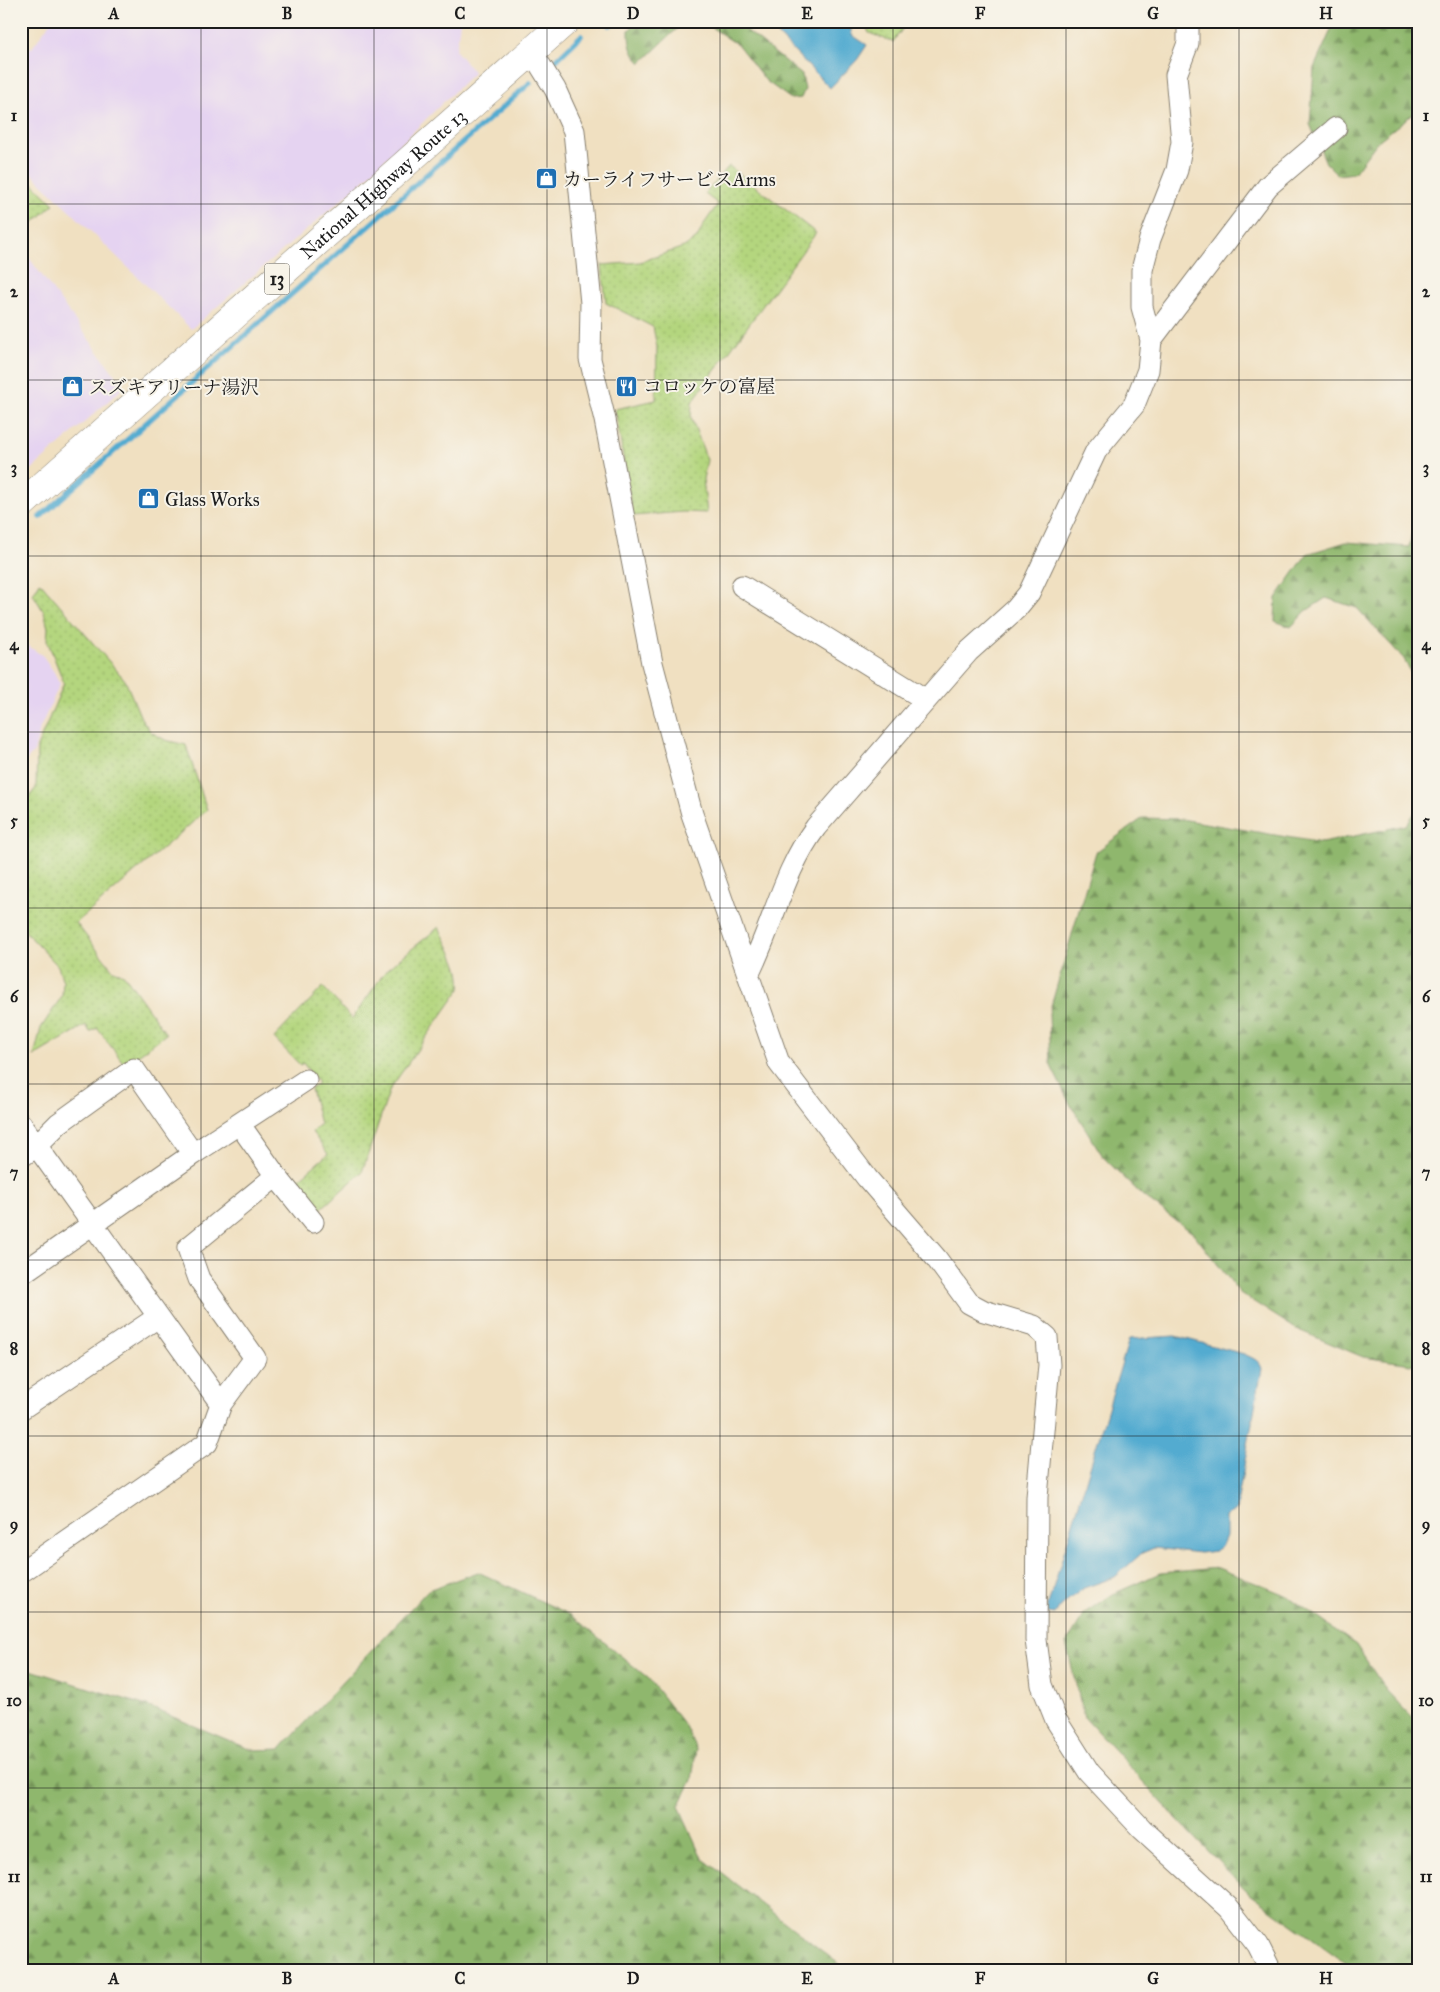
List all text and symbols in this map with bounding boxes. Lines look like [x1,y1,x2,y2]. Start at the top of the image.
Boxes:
text: A [108,4,120,23]
text: B [282,4,292,23]
text: C [455,4,466,23]
text: D [627,4,640,23]
text: E [801,4,813,23]
text: F [975,4,986,23]
text: G [1147,4,1159,23]
text: H [1319,4,1333,23]
street label: National Highway Route 13 [295,104,471,263]
text: 1 [11,106,18,125]
text: 1 [1423,106,1430,125]
shop icon: カーライフサービスArms [535,167,559,191]
place label: カーライフサービスArms [563,168,776,191]
road number: 13 [264,264,290,294]
text: 2 [10,282,19,301]
text: 2 [1422,282,1431,301]
restaurant icon: コロッケの富屋 [615,374,639,398]
shop icon: スズキアリーナ湯沢 [61,375,85,399]
place label: コロッケの富屋 [643,375,776,398]
place label: スズキアリーナ湯沢 [89,376,259,399]
text: 3 [11,458,17,478]
text: 3 [1423,458,1429,478]
shop icon: Glass Works [137,487,161,511]
place label: Glass Works [165,488,260,511]
text: 4 [10,635,20,655]
text: 4 [1422,635,1432,655]
text: 5 [10,811,18,830]
text: 5 [1422,811,1430,830]
text: 6 [10,987,19,1006]
text: 6 [1422,987,1431,1006]
text: 7 [10,1163,19,1182]
text: 7 [1422,1163,1431,1182]
text: 8 [10,1339,18,1358]
text: 8 [1422,1339,1430,1358]
text: 9 [10,1515,18,1535]
text: 9 [1422,1515,1430,1535]
text: 10 [6,1691,22,1710]
text: 10 [1418,1691,1434,1710]
text: 11 [8,1867,21,1886]
text: 11 [1420,1867,1433,1886]
text: A [108,1969,120,1988]
text: B [282,1969,292,1988]
text: C [455,1969,466,1988]
text: D [627,1969,640,1988]
text: E [801,1969,813,1988]
text: F [975,1969,986,1988]
text: G [1147,1969,1159,1988]
text: H [1319,1969,1333,1988]

